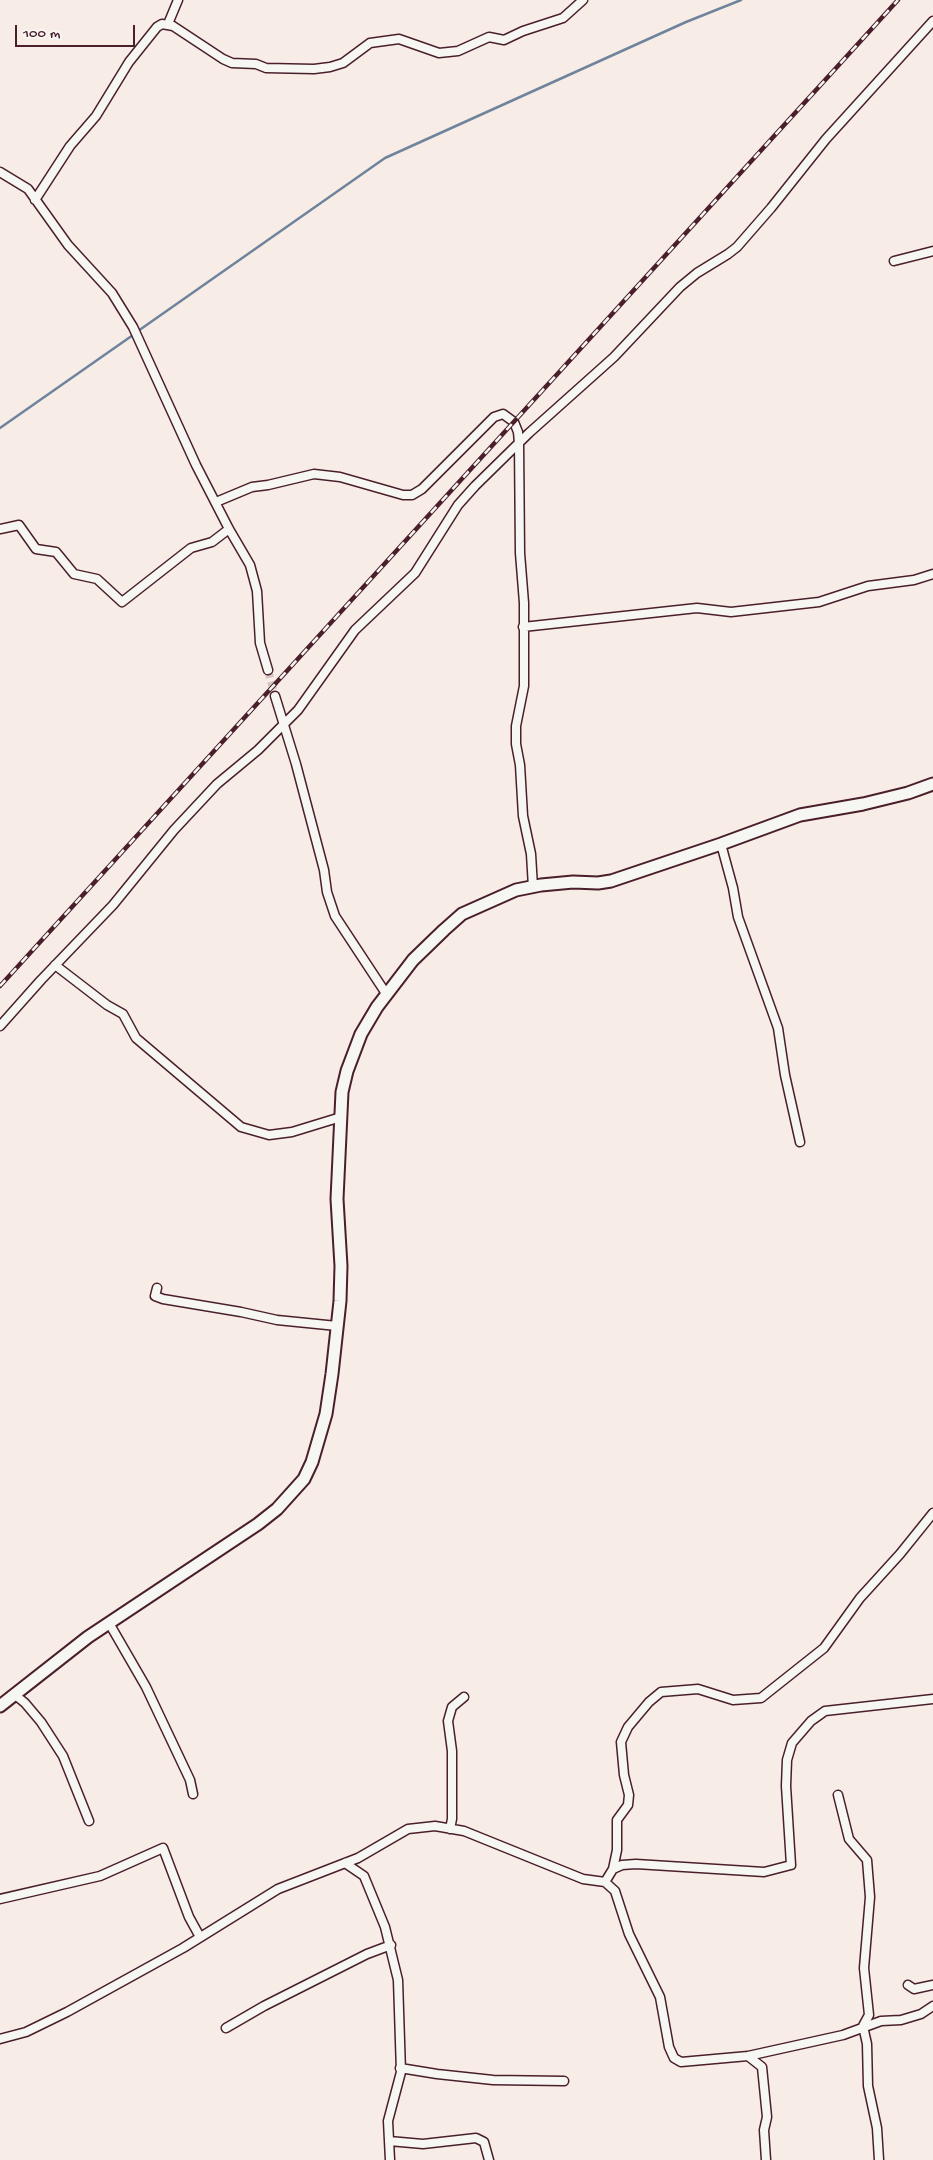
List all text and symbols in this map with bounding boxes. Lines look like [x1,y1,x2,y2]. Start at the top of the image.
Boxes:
scale bar [18,15,138,47]
text: 100 m [23,25,60,43]

